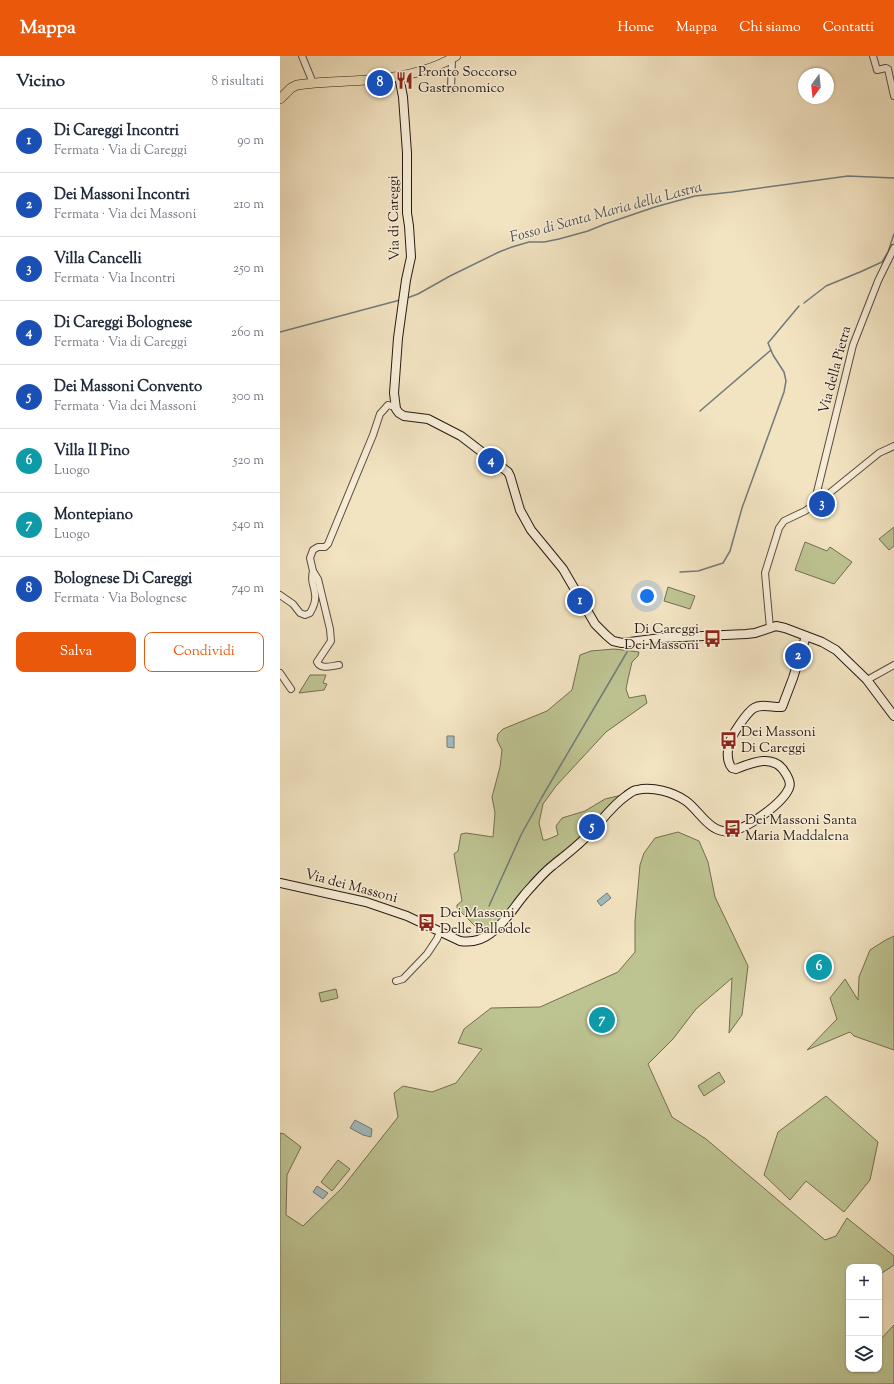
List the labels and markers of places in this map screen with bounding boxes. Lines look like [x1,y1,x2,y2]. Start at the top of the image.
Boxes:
place label: Pronto Soccorso Gastronomico [418,63,517,99]
pin: 8 [367,68,393,98]
restaurant icon: Pronto Soccorso Gastronomico [395,71,415,91]
pin: 4 [478,446,504,476]
pin: 3 [809,489,835,519]
pin: 1 [567,586,593,616]
place label: Di Careggi Dei Massoni [624,620,699,656]
bus stop icon: Di Careggi Dei Massoni [702,628,722,648]
pin: 2 [785,641,811,671]
place label: Dei Massoni Di Careggi [741,723,816,759]
bus stop icon: Dei Massoni Di Careggi [718,731,738,751]
place label: Dei Massoni Santa Maria Maddalena [745,811,858,847]
pin: 5 [579,812,605,842]
bus stop icon: Dei Massoni Santa Maria Maddalena [722,819,742,839]
place label: Dei Massoni Delle Ballodole [440,904,531,940]
bus stop icon: Dei Massoni Delle Ballodole [417,912,437,932]
pin: 6 [806,952,832,982]
pin: 7 [589,1005,615,1035]

